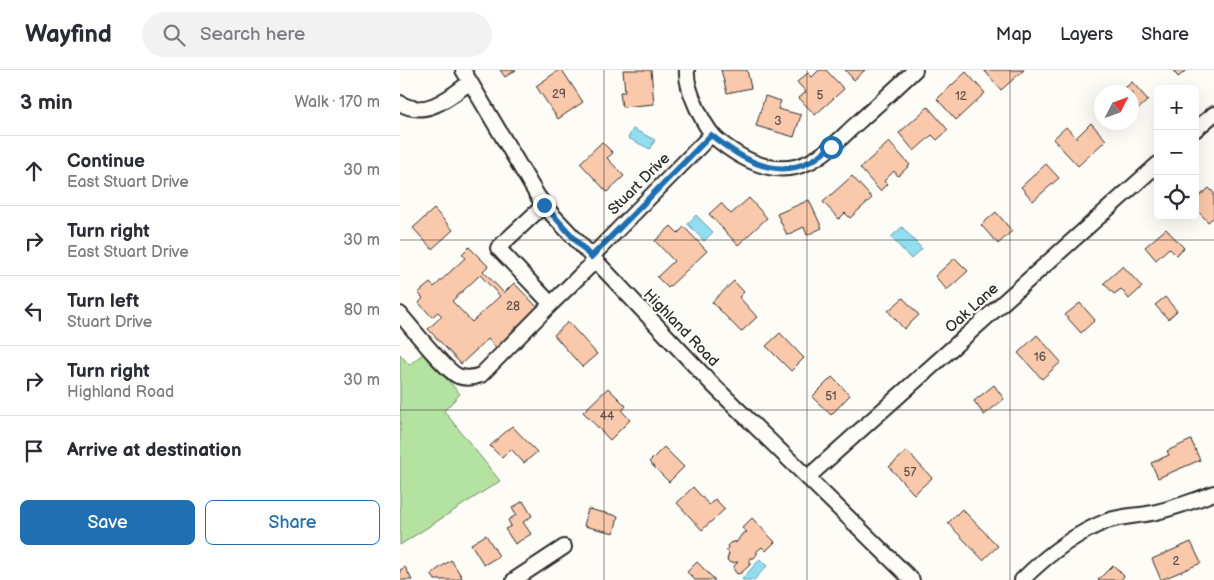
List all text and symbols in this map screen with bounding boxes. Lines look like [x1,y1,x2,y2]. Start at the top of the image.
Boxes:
search box [142,12,492,57]
text: Wayfind [25,20,112,49]
icon: search [160,21,188,49]
text: Search here [200,23,305,46]
text: Map [996,24,1032,45]
text: Layers [1060,24,1113,45]
text: Share [1141,24,1189,45]
north arrow [1094,85,1139,130]
map controls [1154,85,1199,220]
button: + [1154,85,1199,130]
house number: 29 [552,87,566,102]
house number: 5 [817,88,824,103]
house number: 12 [955,89,967,104]
text: 3 min [20,90,73,115]
text: Walk · 170 m [294,93,380,112]
house number: 3 [774,114,782,129]
button: − [1154,130,1199,175]
route start [820,136,843,159]
street label: Stuart Drive [604,149,674,219]
text: Continue [67,150,145,173]
icon: ahead [20,157,48,185]
text: 30 m [343,161,380,180]
text: East Stuart Drive [67,173,189,192]
button: locate [1154,175,1199,220]
route end [533,194,556,217]
text: Turn right [67,220,150,243]
icon: right [20,227,48,255]
text: 30 m [343,231,380,250]
text: East Stuart Drive [67,243,189,262]
street label: Oak Lane [941,279,1003,337]
street label: Highland Road [639,285,723,371]
text: Turn left [67,290,139,313]
icon: left [20,297,48,325]
house number: 28 [506,299,520,314]
text: 80 m [344,301,380,320]
text: Stuart Drive [67,313,152,332]
house number: 16 [1034,350,1046,365]
text: Turn right [67,360,150,383]
icon: right [20,367,48,395]
text: 30 m [343,371,380,390]
text: Highland Road [67,383,174,402]
house number: 51 [825,389,837,404]
house number: 44 [600,409,615,424]
icon: arrive [20,437,48,465]
text: Arrive at destination [67,439,242,462]
house number: 57 [904,465,916,480]
button: Save [20,500,195,545]
button: Share [205,500,380,545]
house number: 2 [1172,554,1180,569]

